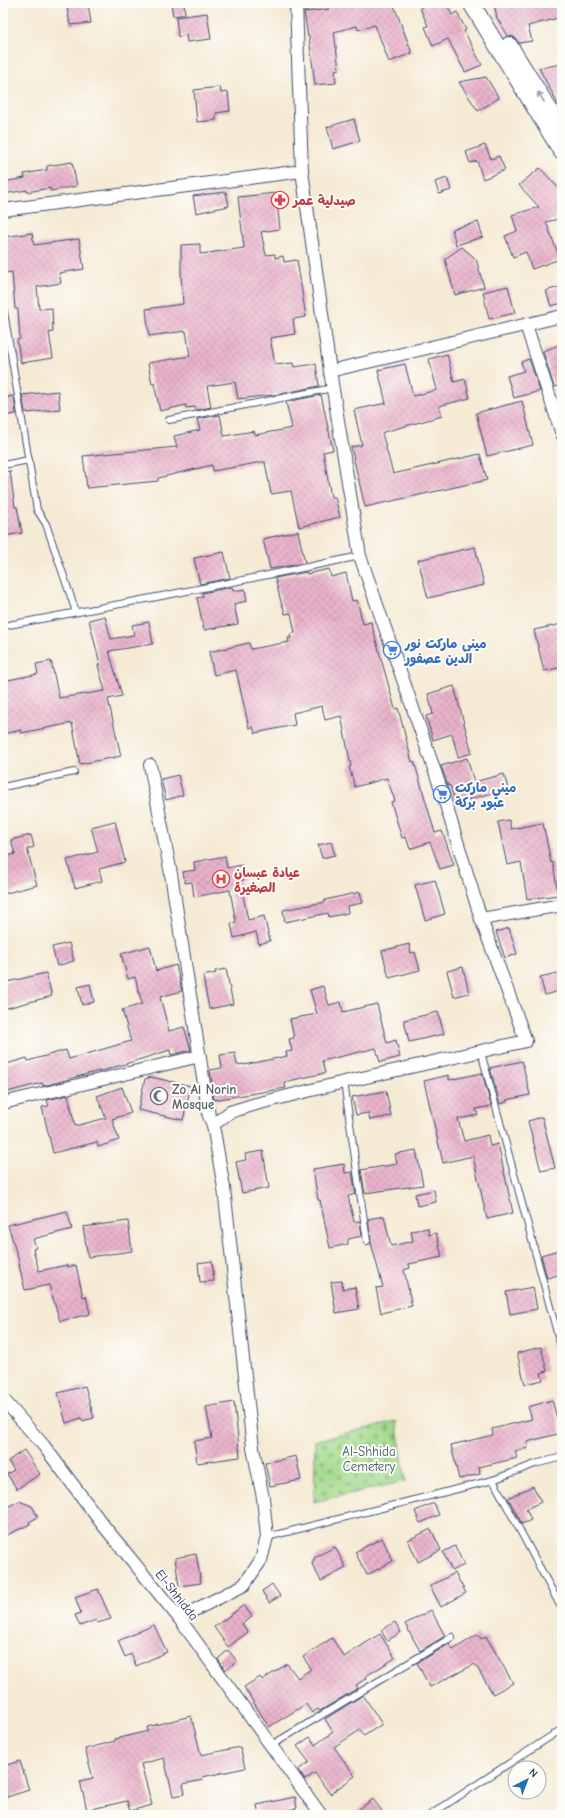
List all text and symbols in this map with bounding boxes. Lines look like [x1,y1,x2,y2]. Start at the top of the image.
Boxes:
one-way arrow [537,91,545,103]
pharmacy icon: صيدلية عمر [270,190,290,210]
place label: صيدلية عمر [291,193,356,209]
place label: ميني ماركت نور الدين عصفور [404,636,487,667]
supermarket icon: ميني ماركت نور الدين عصفور [382,640,402,660]
place label: ميني ماركت عبود بركة [455,780,516,811]
supermarket icon: ميني ماركت عبود بركة [432,784,452,804]
place label: عيادة عبسان الصغيرة [234,865,300,896]
hospital icon: عيادة عبسان الصغيرة [211,869,231,889]
place label: Zo Al Norin Mosque [172,1082,236,1112]
mosque icon: Zo Al Norin Mosque [149,1086,169,1106]
park label: Al-Shhida Cemetery [342,1444,396,1474]
street label: El-Shhidda [152,1567,202,1623]
north arrow [507,1760,547,1800]
text: N [526,1766,540,1780]

